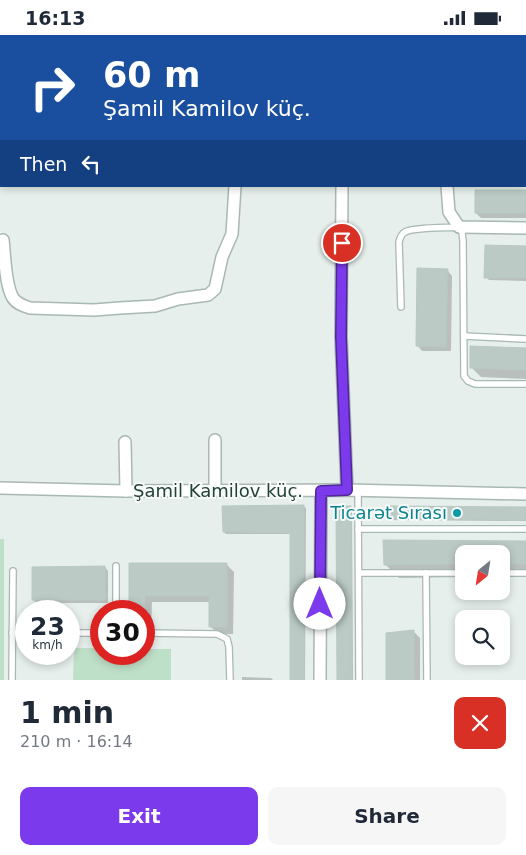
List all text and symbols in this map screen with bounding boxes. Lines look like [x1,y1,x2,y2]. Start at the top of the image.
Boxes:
text: 16:13 [25,7,85,29]
icon: right [20,55,85,120]
text: 60 m [103,55,200,95]
text: Şamil Kamilov küç. [103,96,311,121]
icon: left [77,150,105,178]
text: Then [20,153,67,175]
pin [321,222,363,264]
icon: arrive [328,229,356,257]
street label: Şamil Kamilov küç. [133,480,303,501]
place label: Ticarət Sırası [329,502,447,523]
marker: Ticarət Sırası [451,507,463,519]
north arrow [455,545,510,600]
map controls [455,545,510,665]
position arrow [293,577,345,629]
speed limit sign: 30 [90,600,155,665]
button: search [455,610,510,665]
text: 23 [30,612,65,641]
text: km/h [32,638,63,652]
text: 1 min [20,695,114,730]
button: close [454,697,506,749]
text: 210 m · 16:14 [20,732,133,751]
button: Exit [20,787,258,845]
button: Share [268,787,506,845]

